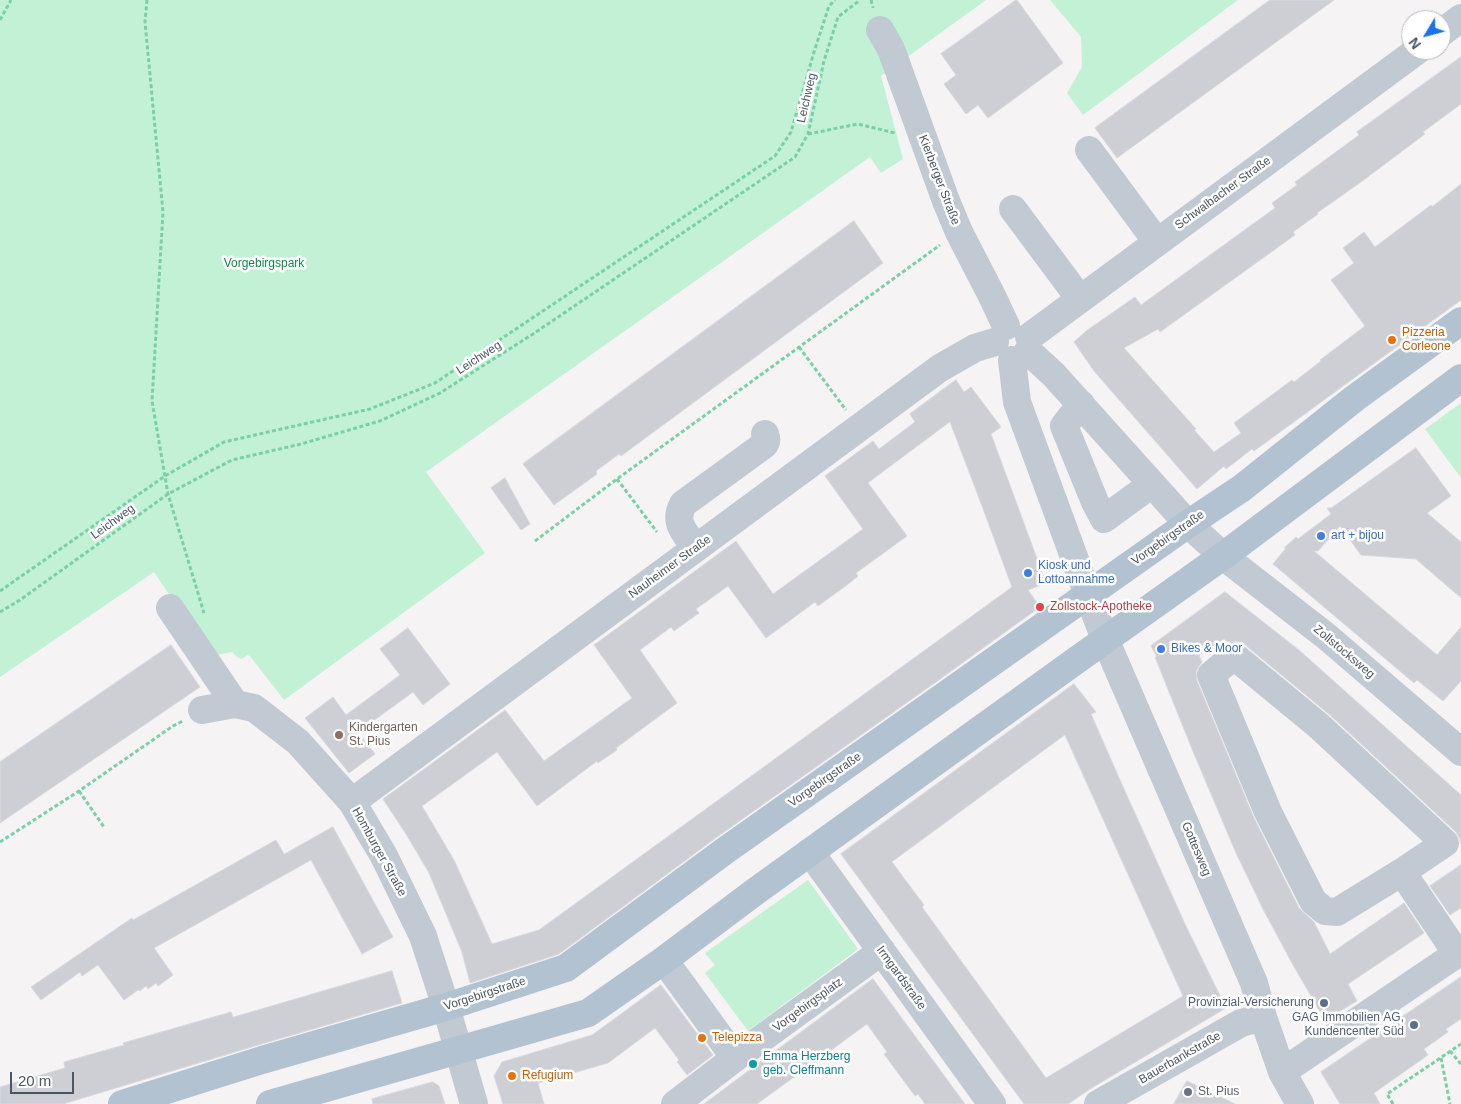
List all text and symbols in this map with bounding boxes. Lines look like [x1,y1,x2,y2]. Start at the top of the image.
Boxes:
north arrow [1401,10,1451,60]
text: N [1405,35,1424,52]
street label: Leichweg [794,72,820,124]
street label: Kierberger Straße [915,133,963,227]
street label: Schwalbacher Straße [1172,153,1274,233]
park label: Vorgebirgspark [224,257,304,271]
place label: Pizzeria Corleone [1402,326,1451,354]
marker: Pizzeria Corleone [1386,334,1398,346]
street label: Leichweg [454,338,504,378]
street label: Leichweg [88,501,138,543]
street label: Vorgebirgstraße [1129,508,1207,568]
place label: art + bijou [1331,529,1384,543]
marker: art + bijou [1315,530,1327,542]
street label: Nauheimer Straße [626,532,714,602]
place label: Kiosk und Lottoannahme [1038,559,1115,587]
marker: Kiosk und Lottoannahme [1022,567,1034,579]
place label: Zollstock-Apotheke [1050,600,1152,614]
marker: Zollstock-Apotheke [1034,601,1046,613]
street label: Zollstocksweg [1311,622,1377,682]
place label: Bikes & Moor [1171,642,1242,656]
marker: Bikes & Moor [1155,643,1167,655]
place label: Kindergarten St. Pius [349,721,418,749]
marker: Kindergarten St. Pius [333,729,345,741]
street label: Vorgebirgstraße [786,750,864,810]
street label: Homburger Straße [349,805,409,899]
street label: Gottesweg [1178,820,1214,878]
street label: Irmgardstraße [873,943,929,1013]
street label: Vorgebirgstraße [442,974,528,1014]
street label: Vorgebirgsplatz [770,975,846,1035]
place label: Provinzial-Versicherung [1188,996,1314,1010]
marker: Provinzial-Versicherung [1318,997,1330,1009]
place label: GAG Immobilien AG, Kundencenter Süd [1292,1011,1404,1039]
marker: GAG Immobilien AG, Kundencenter Süd [1408,1019,1420,1031]
street label: Bauerbankstraße [1137,1029,1223,1087]
place label: Telepizza [712,1031,762,1045]
marker: Telepizza [696,1032,708,1044]
place label: Emma Herzberg geb. Cleffmann [763,1050,850,1078]
marker: Emma Herzberg geb. Cleffmann [747,1058,759,1070]
scale bar [12,1062,76,1094]
place label: Refugium [522,1069,573,1083]
marker: Refugium [506,1070,518,1082]
text: 20 m [18,1072,51,1089]
place label: St. Pius [1198,1085,1239,1099]
marker: St. Pius [1182,1086,1194,1098]

